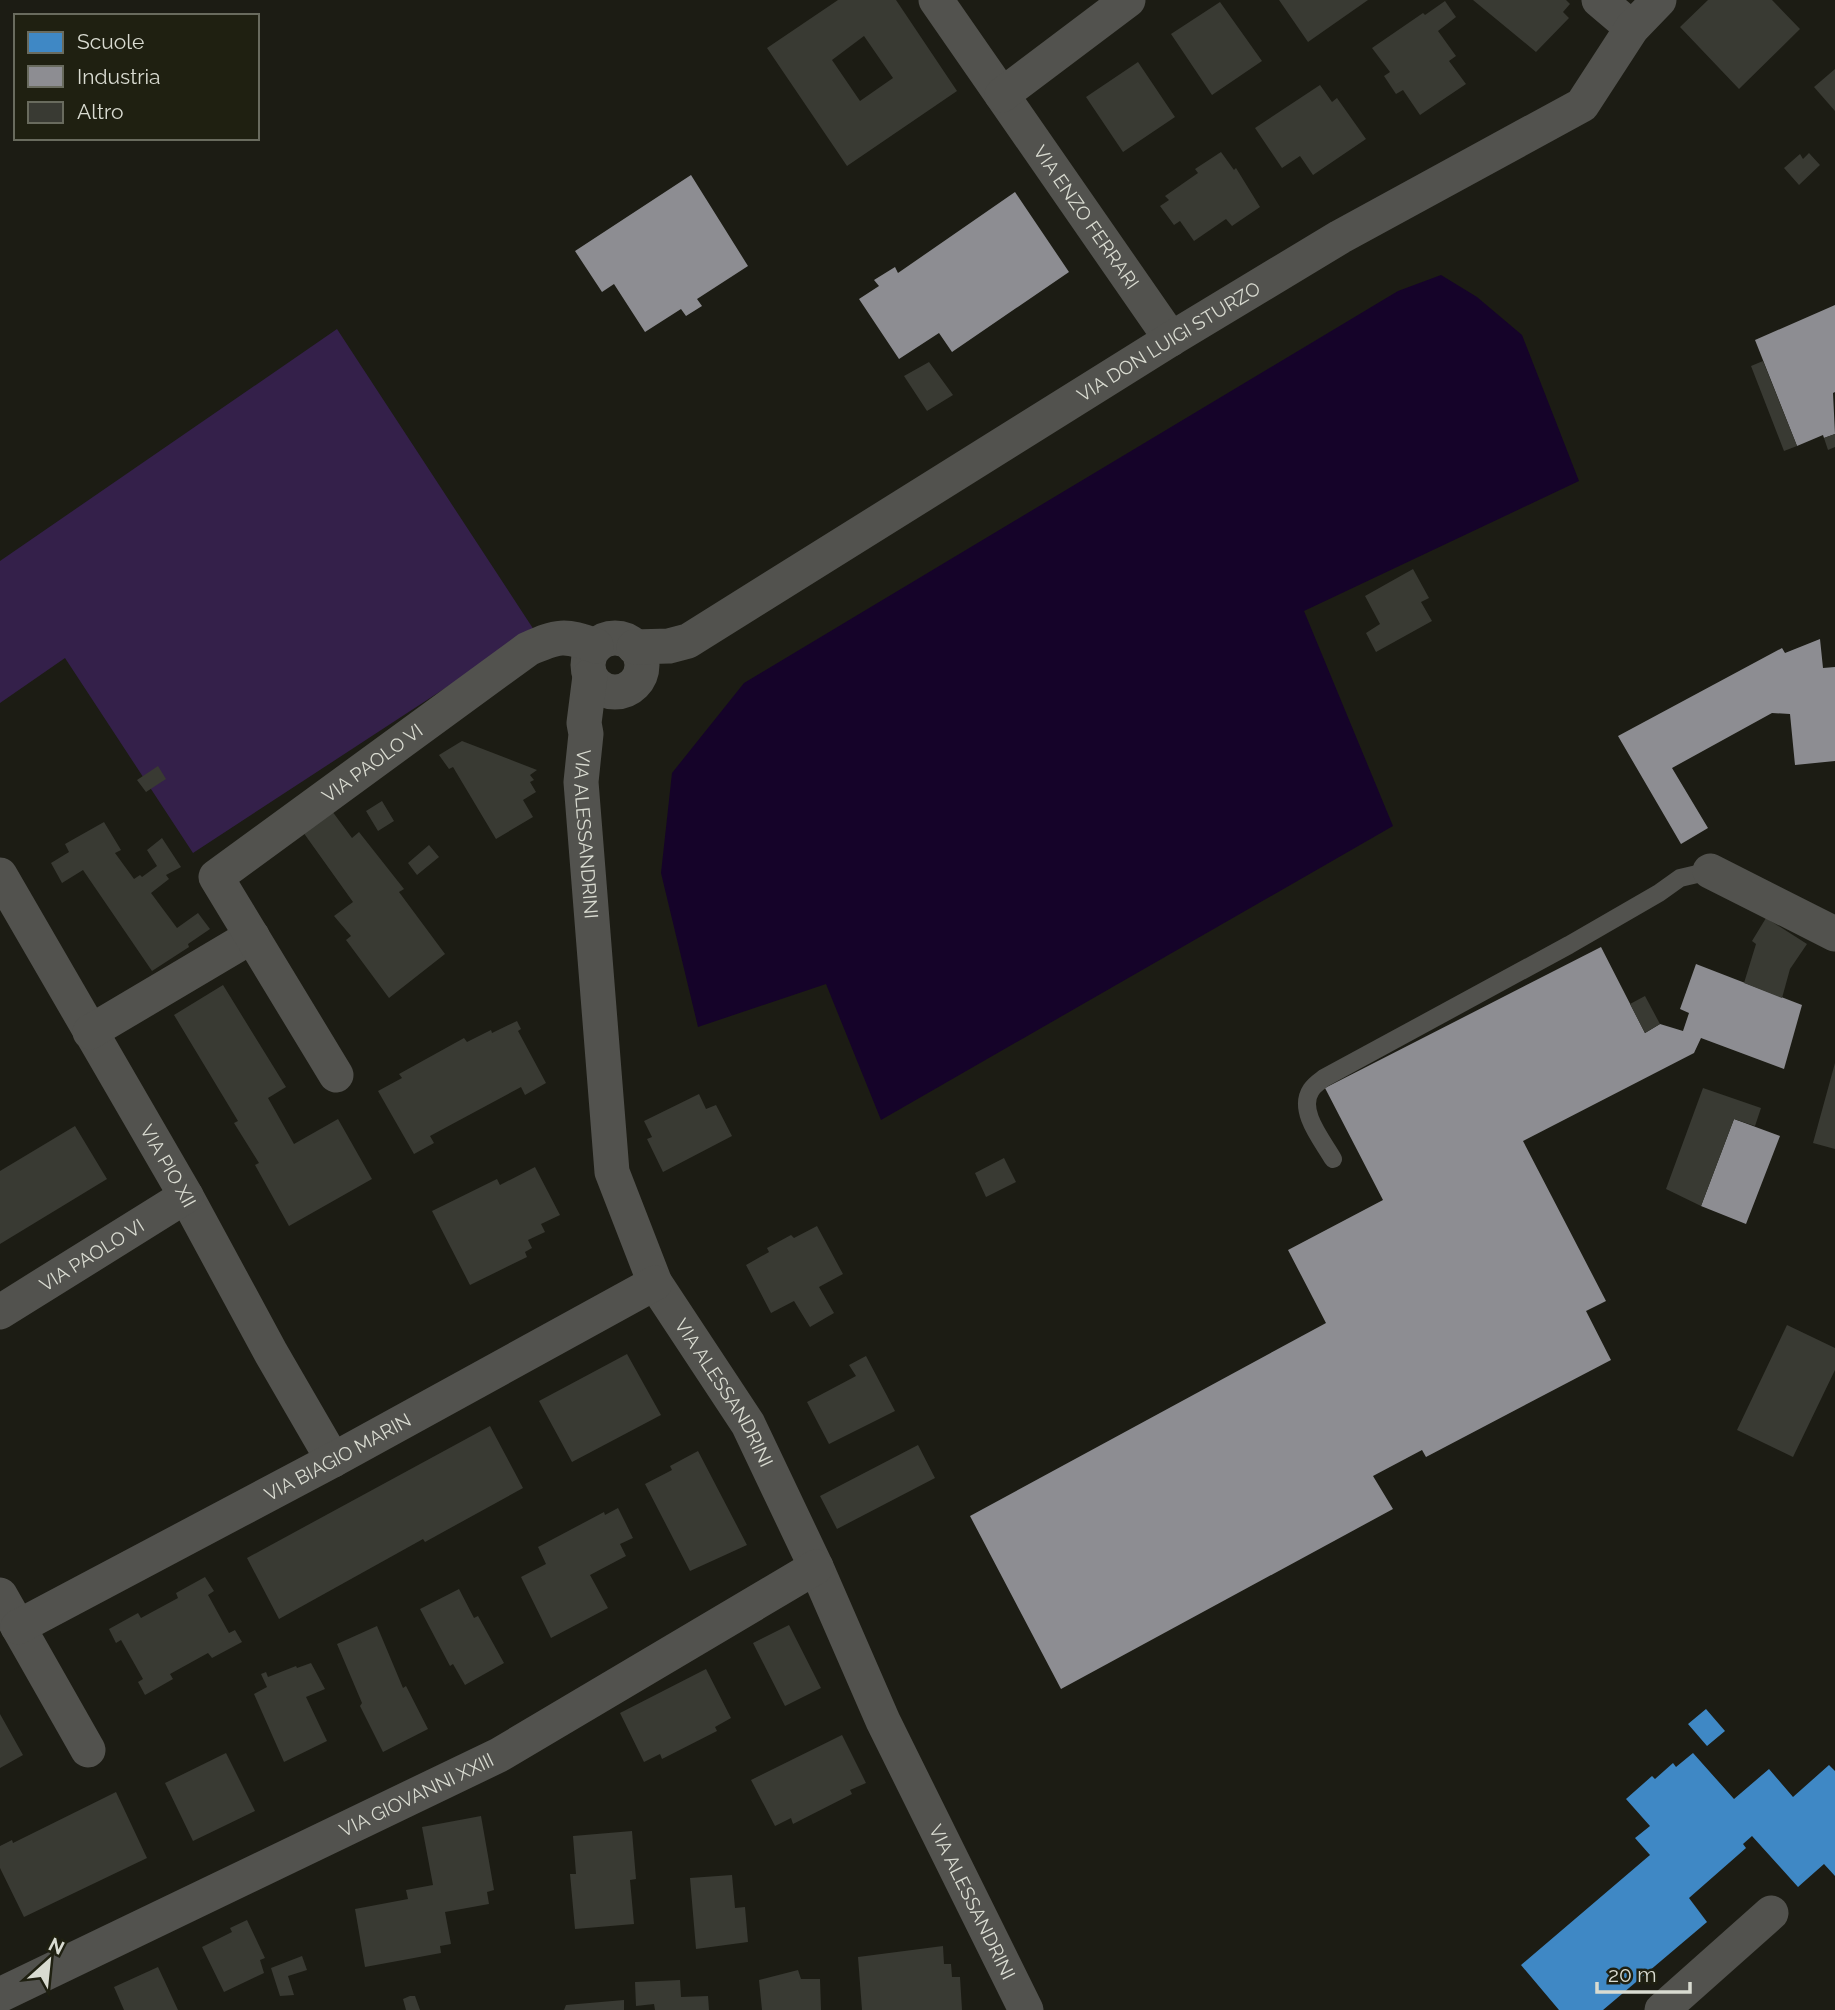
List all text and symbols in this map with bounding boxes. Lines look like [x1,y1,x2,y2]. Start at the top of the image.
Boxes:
legend [14,14,259,140]
text: Scuole [77,29,144,54]
text: Industria [77,64,161,89]
text: Altro [77,99,123,124]
street label: VIA ENZO FERRARI [1029,141,1144,293]
street label: VIA DON LUIGI STURZO [1073,277,1264,406]
street label: VIA PAOLO VI [318,719,427,807]
street label: VIA ALESSANDRINI [570,748,603,920]
street label: VIA PIO XII [136,1121,201,1211]
street label: VIA PAOLO VI [35,1214,148,1296]
street label: VIA ALESSANDRINI [671,1314,778,1470]
street label: VIA BIAGIO MARIN [261,1408,415,1505]
street label: VIA GIOVANNI XXIII [336,1748,497,1841]
street label: VIA ALESSANDRINI [925,1821,1020,1983]
north arrow [14,1926,84,1996]
text: N [45,1933,68,1959]
scale bar [1597,1951,1690,1995]
text: 20 m [1608,1962,1656,1987]

